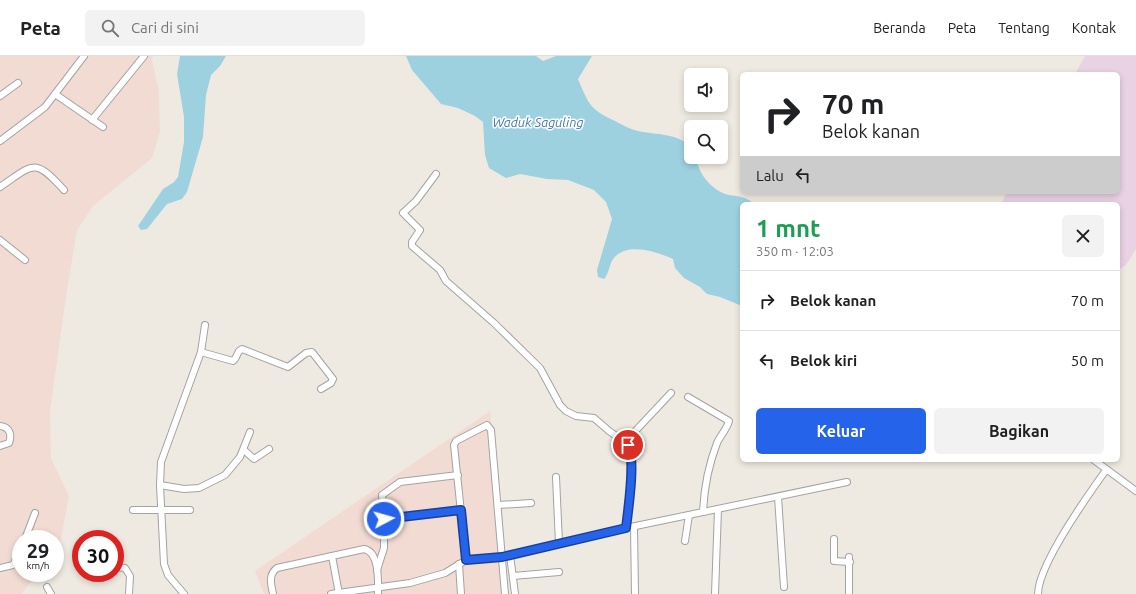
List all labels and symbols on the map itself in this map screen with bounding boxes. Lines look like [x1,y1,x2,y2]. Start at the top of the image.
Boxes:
water label: Waduk Saguling [492,115,584,129]
pin [611,428,645,462]
position arrow [363,498,405,540]
speed limit sign: 30 [72,530,124,582]

